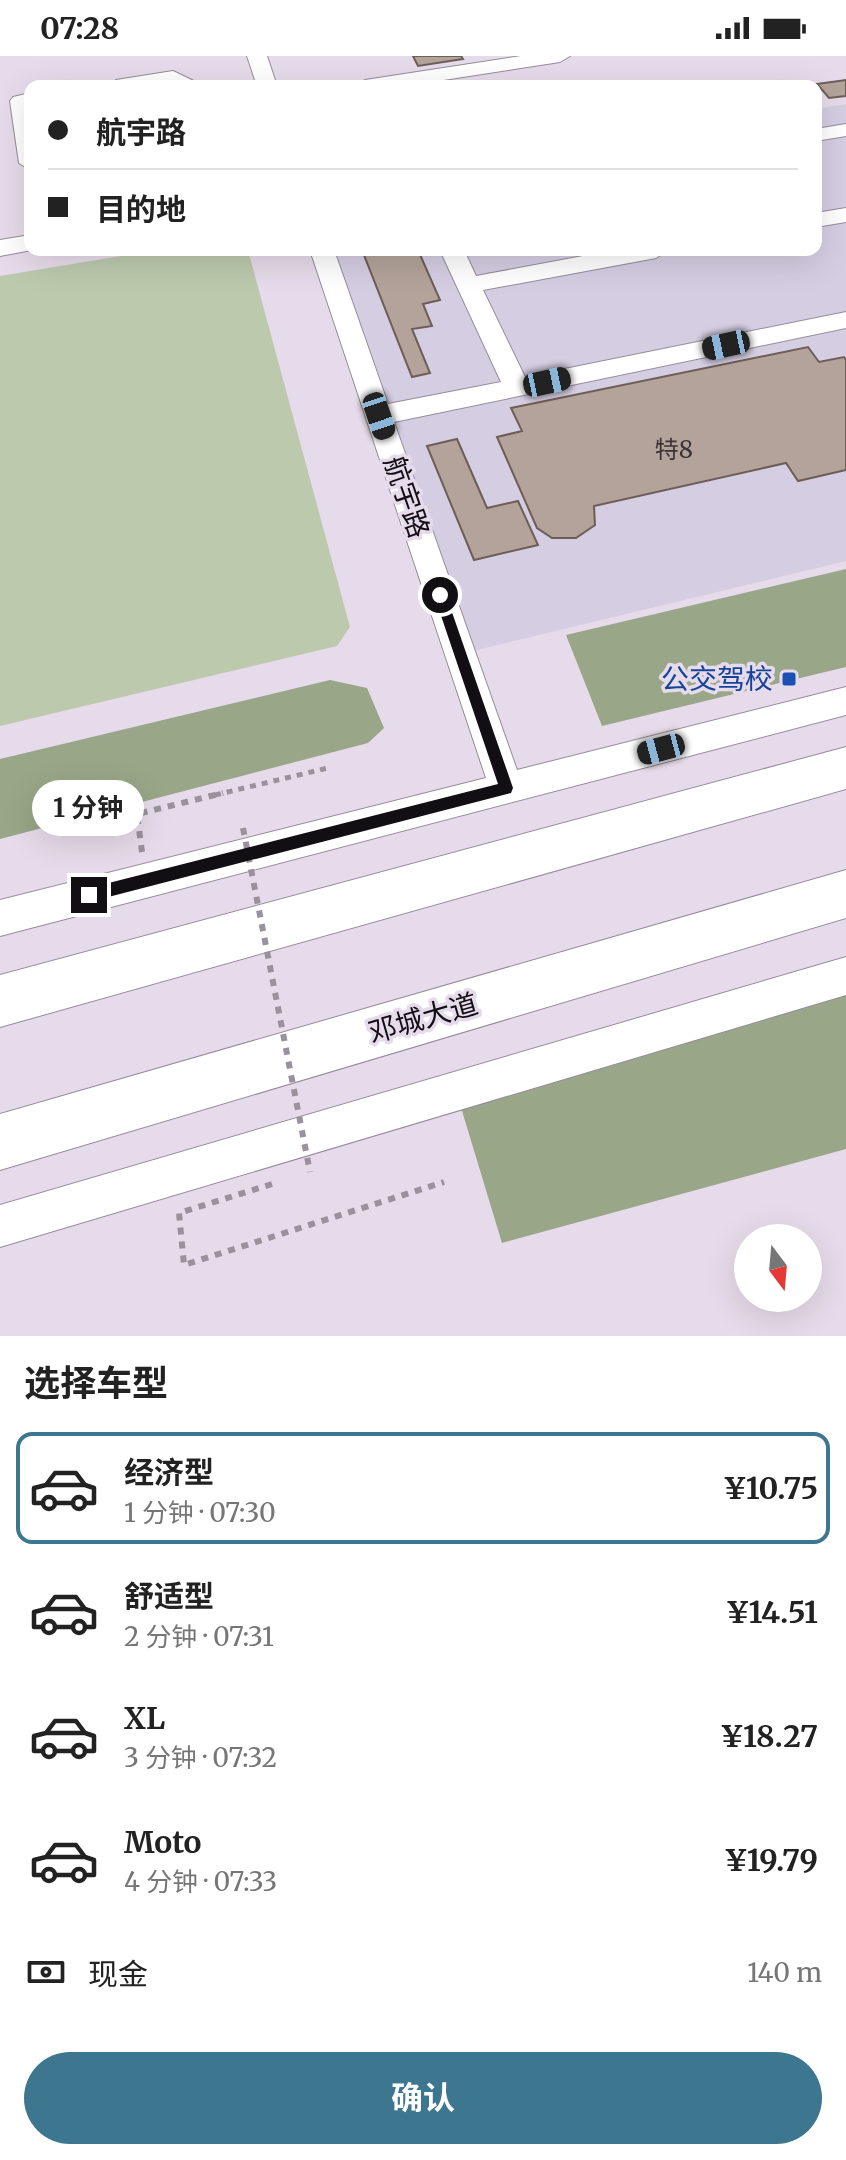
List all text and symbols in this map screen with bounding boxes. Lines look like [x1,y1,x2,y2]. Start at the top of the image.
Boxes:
text: 07:28 [40,9,119,47]
text: 航宇路 [96,113,186,151]
text: 目的地 [96,190,186,228]
car [700,328,752,362]
car [521,365,573,399]
car [360,389,398,443]
house number: 特8 [655,434,693,465]
street label: 航宇路 [376,451,438,543]
route start [422,577,458,613]
place label: 公交驾校 [661,661,773,697]
marker: 公交驾校 [780,670,798,688]
car [635,731,687,767]
callout: 1 分钟 [33,779,145,835]
text: 1 分钟 [53,791,123,824]
route end [71,877,107,913]
street label: 邓城大道 [364,985,482,1051]
north arrow [734,1224,822,1312]
map controls [734,1224,822,1312]
text: 选择车型 [24,1361,168,1406]
icon: car [28,1452,100,1524]
text: 经济型 [124,1453,214,1491]
text: ¥10.75 [723,1469,818,1507]
text: 1 分钟 · 07:30 [124,1496,276,1529]
icon: car [28,1576,100,1648]
text: 舒适型 [124,1577,214,1615]
text: ¥14.51 [726,1593,818,1631]
text: 2 分钟 · 07:31 [124,1620,274,1653]
text: XL [124,1699,165,1737]
icon: car [28,1700,100,1772]
text: ¥18.27 [720,1717,818,1755]
text: 3 分钟 · 07:32 [124,1741,277,1774]
text: Moto [124,1823,202,1861]
icon: car [28,1824,100,1896]
text: ¥19.79 [724,1841,818,1879]
text: 4 分钟 · 07:33 [124,1865,277,1898]
icon: cash [24,1950,68,1994]
text: 现金 [88,1955,148,1993]
text: 140 m [747,1956,822,1989]
button: 确认 [24,2052,822,2144]

